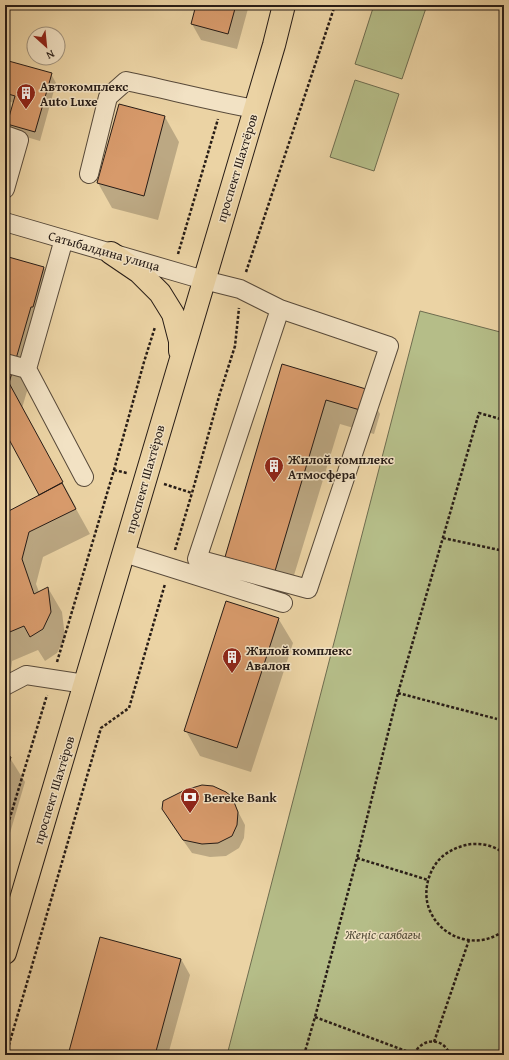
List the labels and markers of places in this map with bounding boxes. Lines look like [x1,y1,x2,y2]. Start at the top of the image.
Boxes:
place label: Автокомплекс Auto Luxe [40,77,128,111]
building icon: Автокомплекс Auto Luxe [15,82,37,110]
place label: Жилой комплекс Атмосфера [287,450,394,484]
building icon: Жилой комплекс Атмосфера [263,455,285,483]
place label: Жилой комплекс Авалон [245,641,352,675]
building icon: Жилой комплекс Авалон [221,646,243,674]
bank icon: Bereke Bank [179,786,201,814]
place label: Bereke Bank [204,788,277,807]

